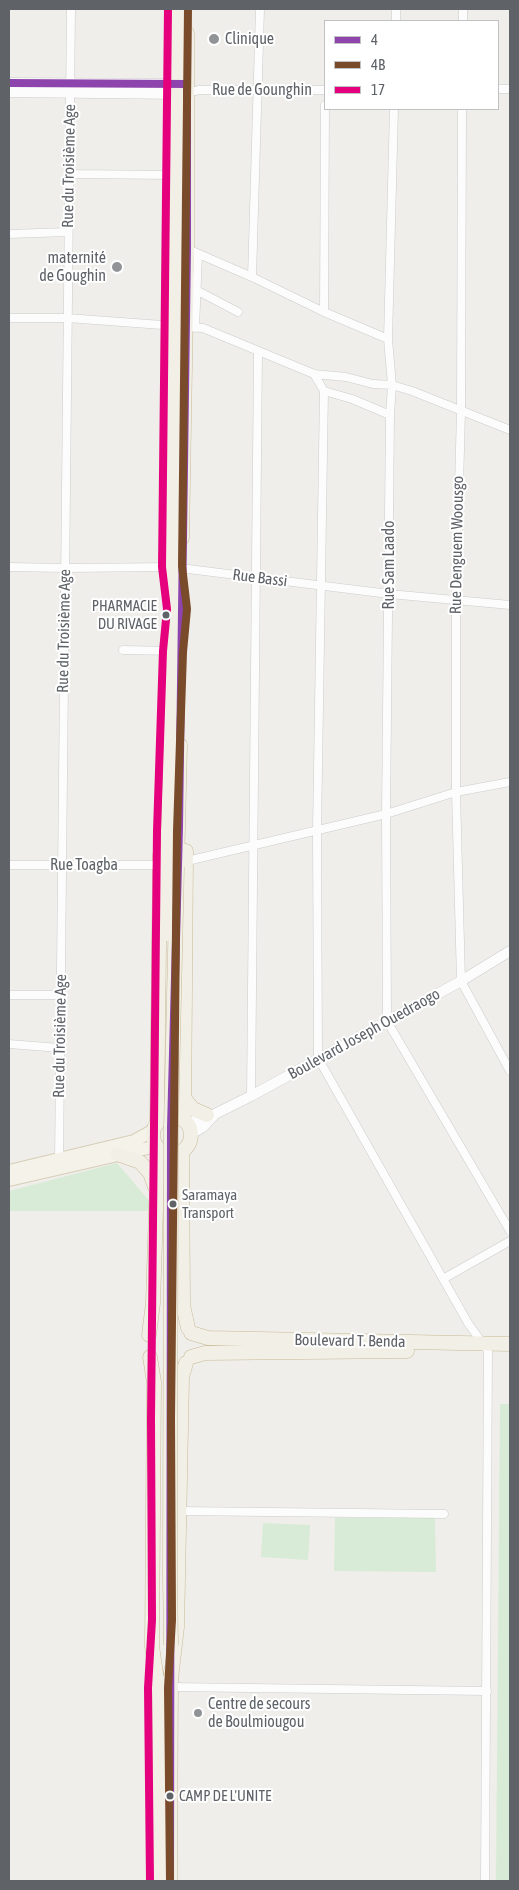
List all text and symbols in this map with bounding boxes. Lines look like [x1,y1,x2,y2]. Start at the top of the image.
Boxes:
legend [324,20,499,110]
place label: Clinique [225,29,274,49]
text: 4 [371,31,378,48]
marker: Clinique [207,32,221,46]
text: 4B [371,56,385,73]
street label: Rue de Gounghin [212,80,312,100]
text: 17 [371,81,385,98]
street label: Rue du Troisième Age [58,104,80,228]
place label: maternité de Goughin [39,248,106,286]
marker: maternité de Goughin [110,260,124,274]
street label: Rue Denguem Woousgo [446,476,468,614]
street label: Rue Sam Laado [379,520,399,610]
street label: Rue Bassi [231,565,289,591]
street label: Rue du Troisième Age [53,569,75,693]
place label: PHARMACIE DU RIVAGE [92,597,157,632]
marker: PHARMACIE DU RIVAGE [161,610,171,620]
street label: Rue Toagba [50,855,118,875]
street label: Rue du Troisième Age [49,974,71,1098]
street label: Boulevard Joseph Ouedraogo [285,984,443,1084]
place label: Saramaya Transport [182,1186,237,1221]
marker: Saramaya Transport [168,1199,178,1209]
street label: Boulevard T. Benda [294,1330,406,1352]
place label: Centre de secours de Boulmiougou [208,1694,310,1732]
marker: Centre de secours de Boulmiougou [192,1707,204,1719]
place label: CAMP DE L'UNITE [179,1787,271,1805]
marker: CAMP DE L'UNITE [165,1791,175,1801]

